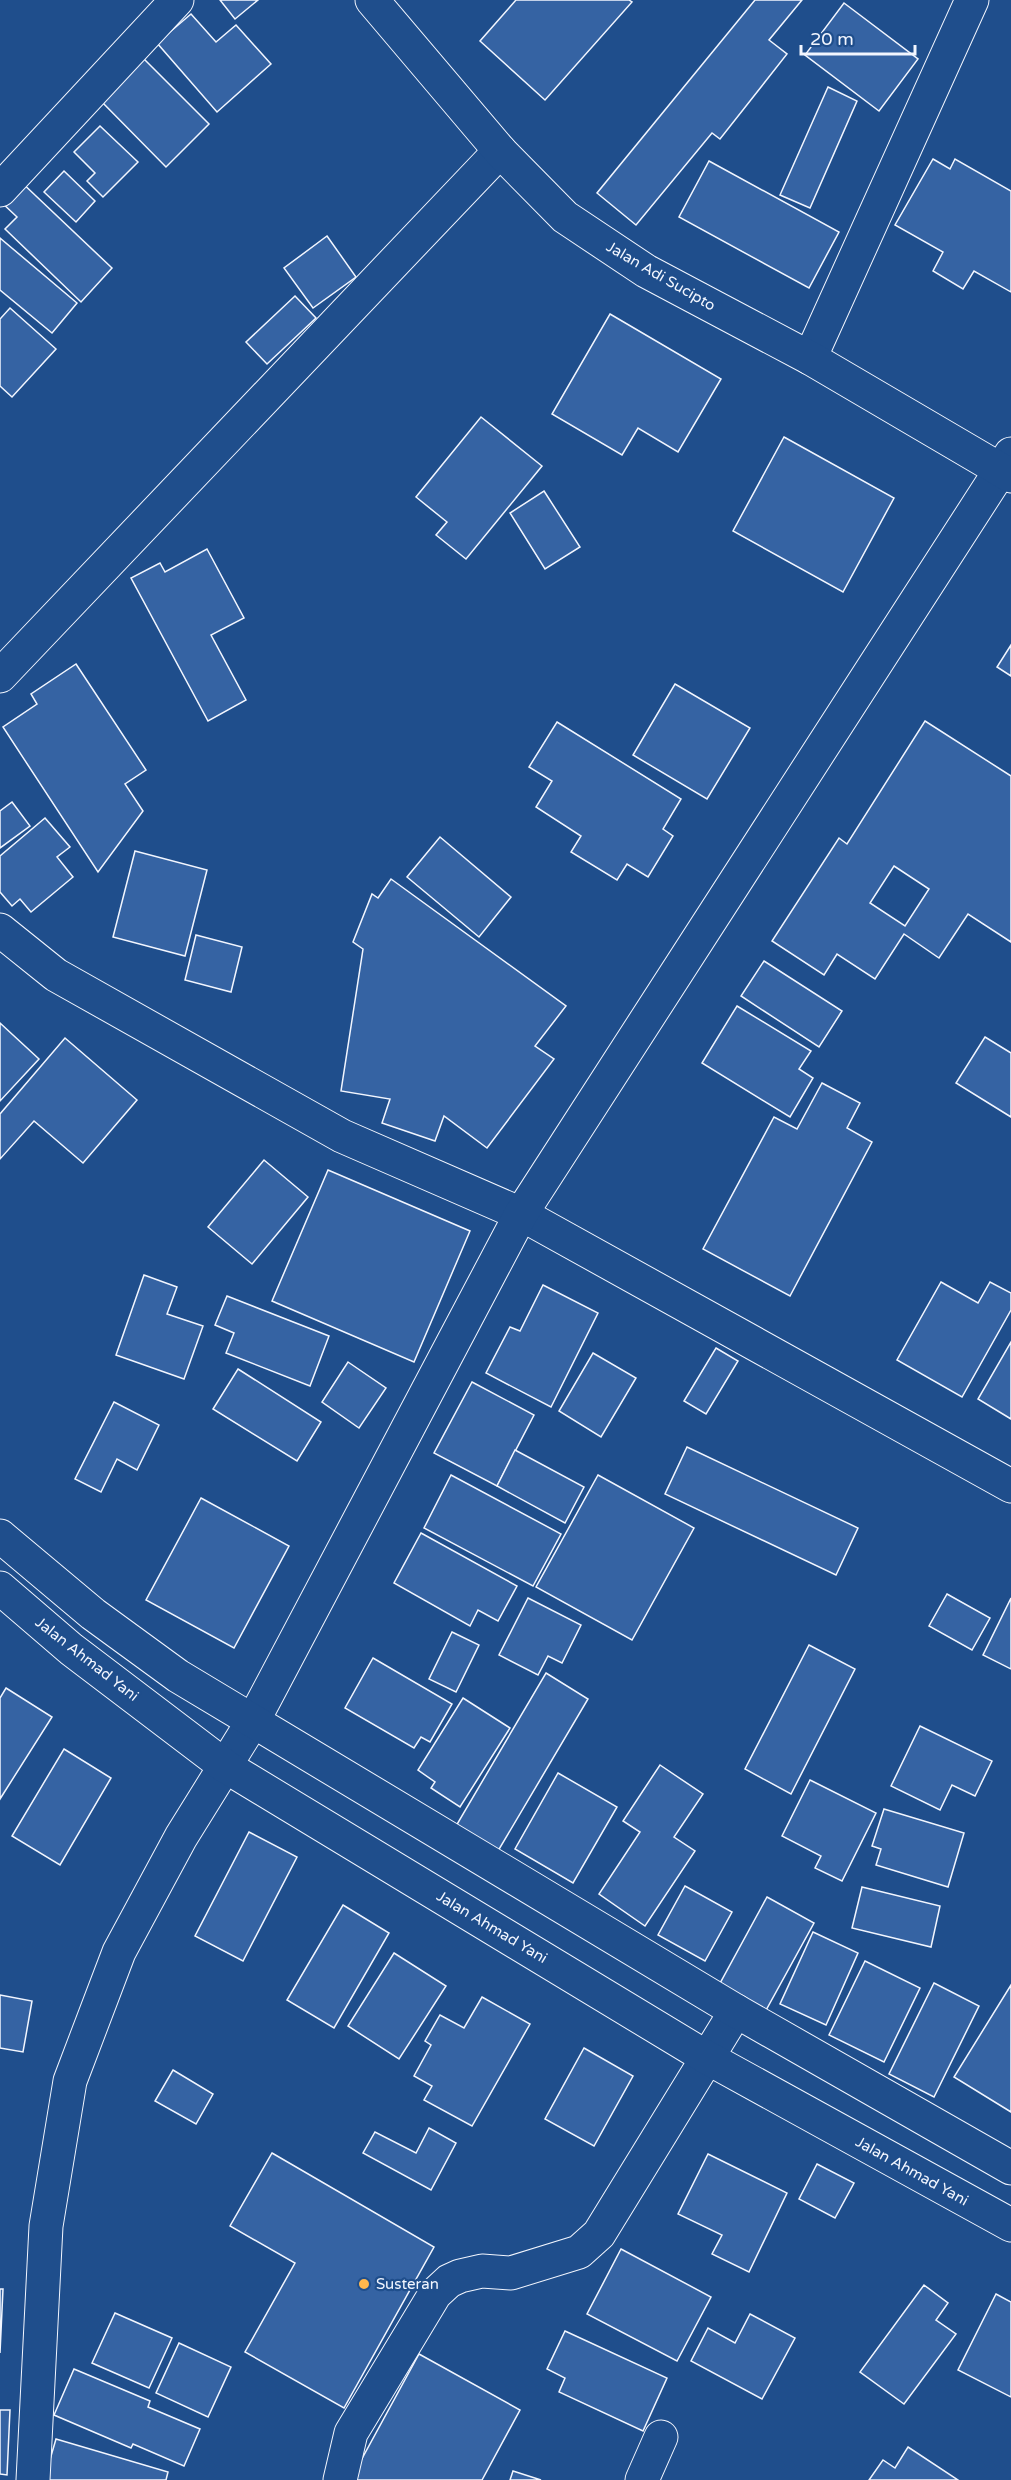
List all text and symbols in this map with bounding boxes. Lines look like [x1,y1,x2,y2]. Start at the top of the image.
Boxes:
scale bar [801,18,915,56]
text: 20 m [810,28,854,50]
street label: Jalan Adi Sucipto [603,237,719,315]
street label: Jalan Ahmad Yani [32,1613,142,1705]
street label: Jalan Ahmad Yani [433,1887,551,1967]
street label: Jalan Ahmad Yani [852,2133,972,2209]
place label: Susteran [376,2275,439,2293]
marker: Susteran [357,2277,371,2291]

